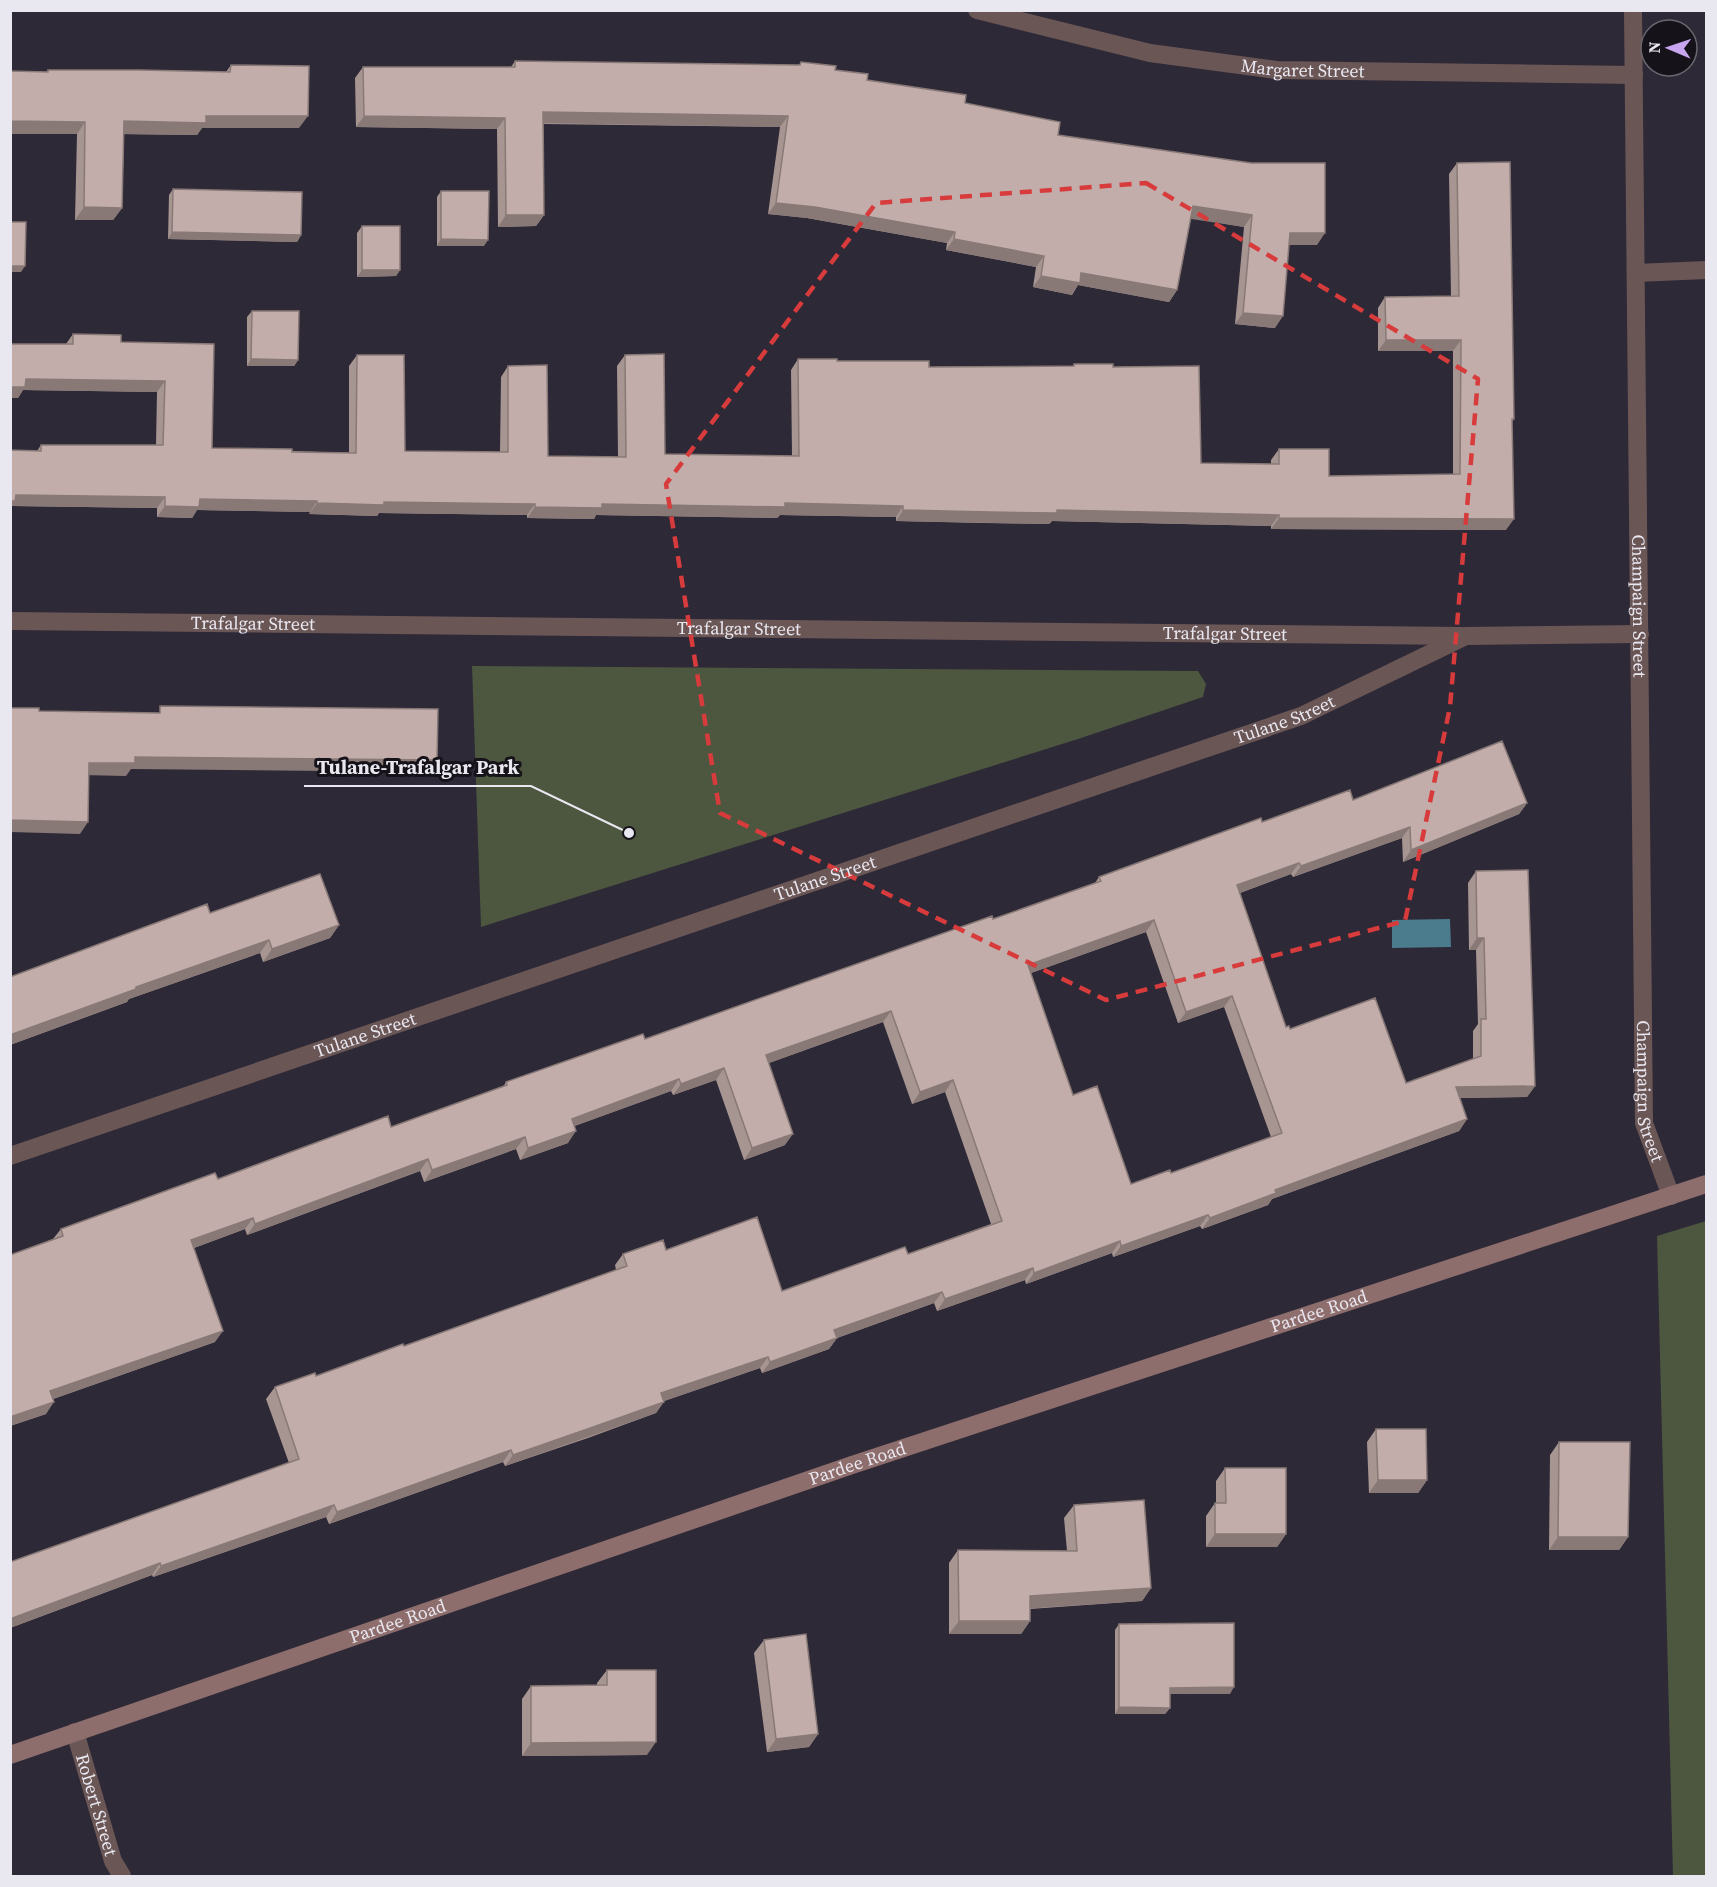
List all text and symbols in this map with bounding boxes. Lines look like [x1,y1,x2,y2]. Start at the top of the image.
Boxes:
north arrow [1639,18,1699,78]
text: N [1643,41,1665,54]
street label: Margaret Street [1239,52,1365,83]
street label: Champaign Street [1626,534,1653,678]
street label: Trafalgar Street [191,610,315,636]
street label: Trafalgar Street [677,615,801,641]
street label: Trafalgar Street [1163,620,1287,646]
street label: Tulane Street [1231,688,1339,750]
callout: Tulane-Trafalgar Park [304,748,531,786]
text: Tulane-Trafalgar Park [317,753,519,781]
street label: Tulane Street [771,849,879,907]
street label: Tulane Street [311,1006,419,1064]
street label: Champaign Street [1631,1020,1670,1165]
street label: Pardee Road [1267,1283,1370,1339]
street label: Pardee Road [805,1435,909,1491]
street label: Pardee Road [346,1593,449,1649]
street label: Robert Street [70,1751,124,1859]

